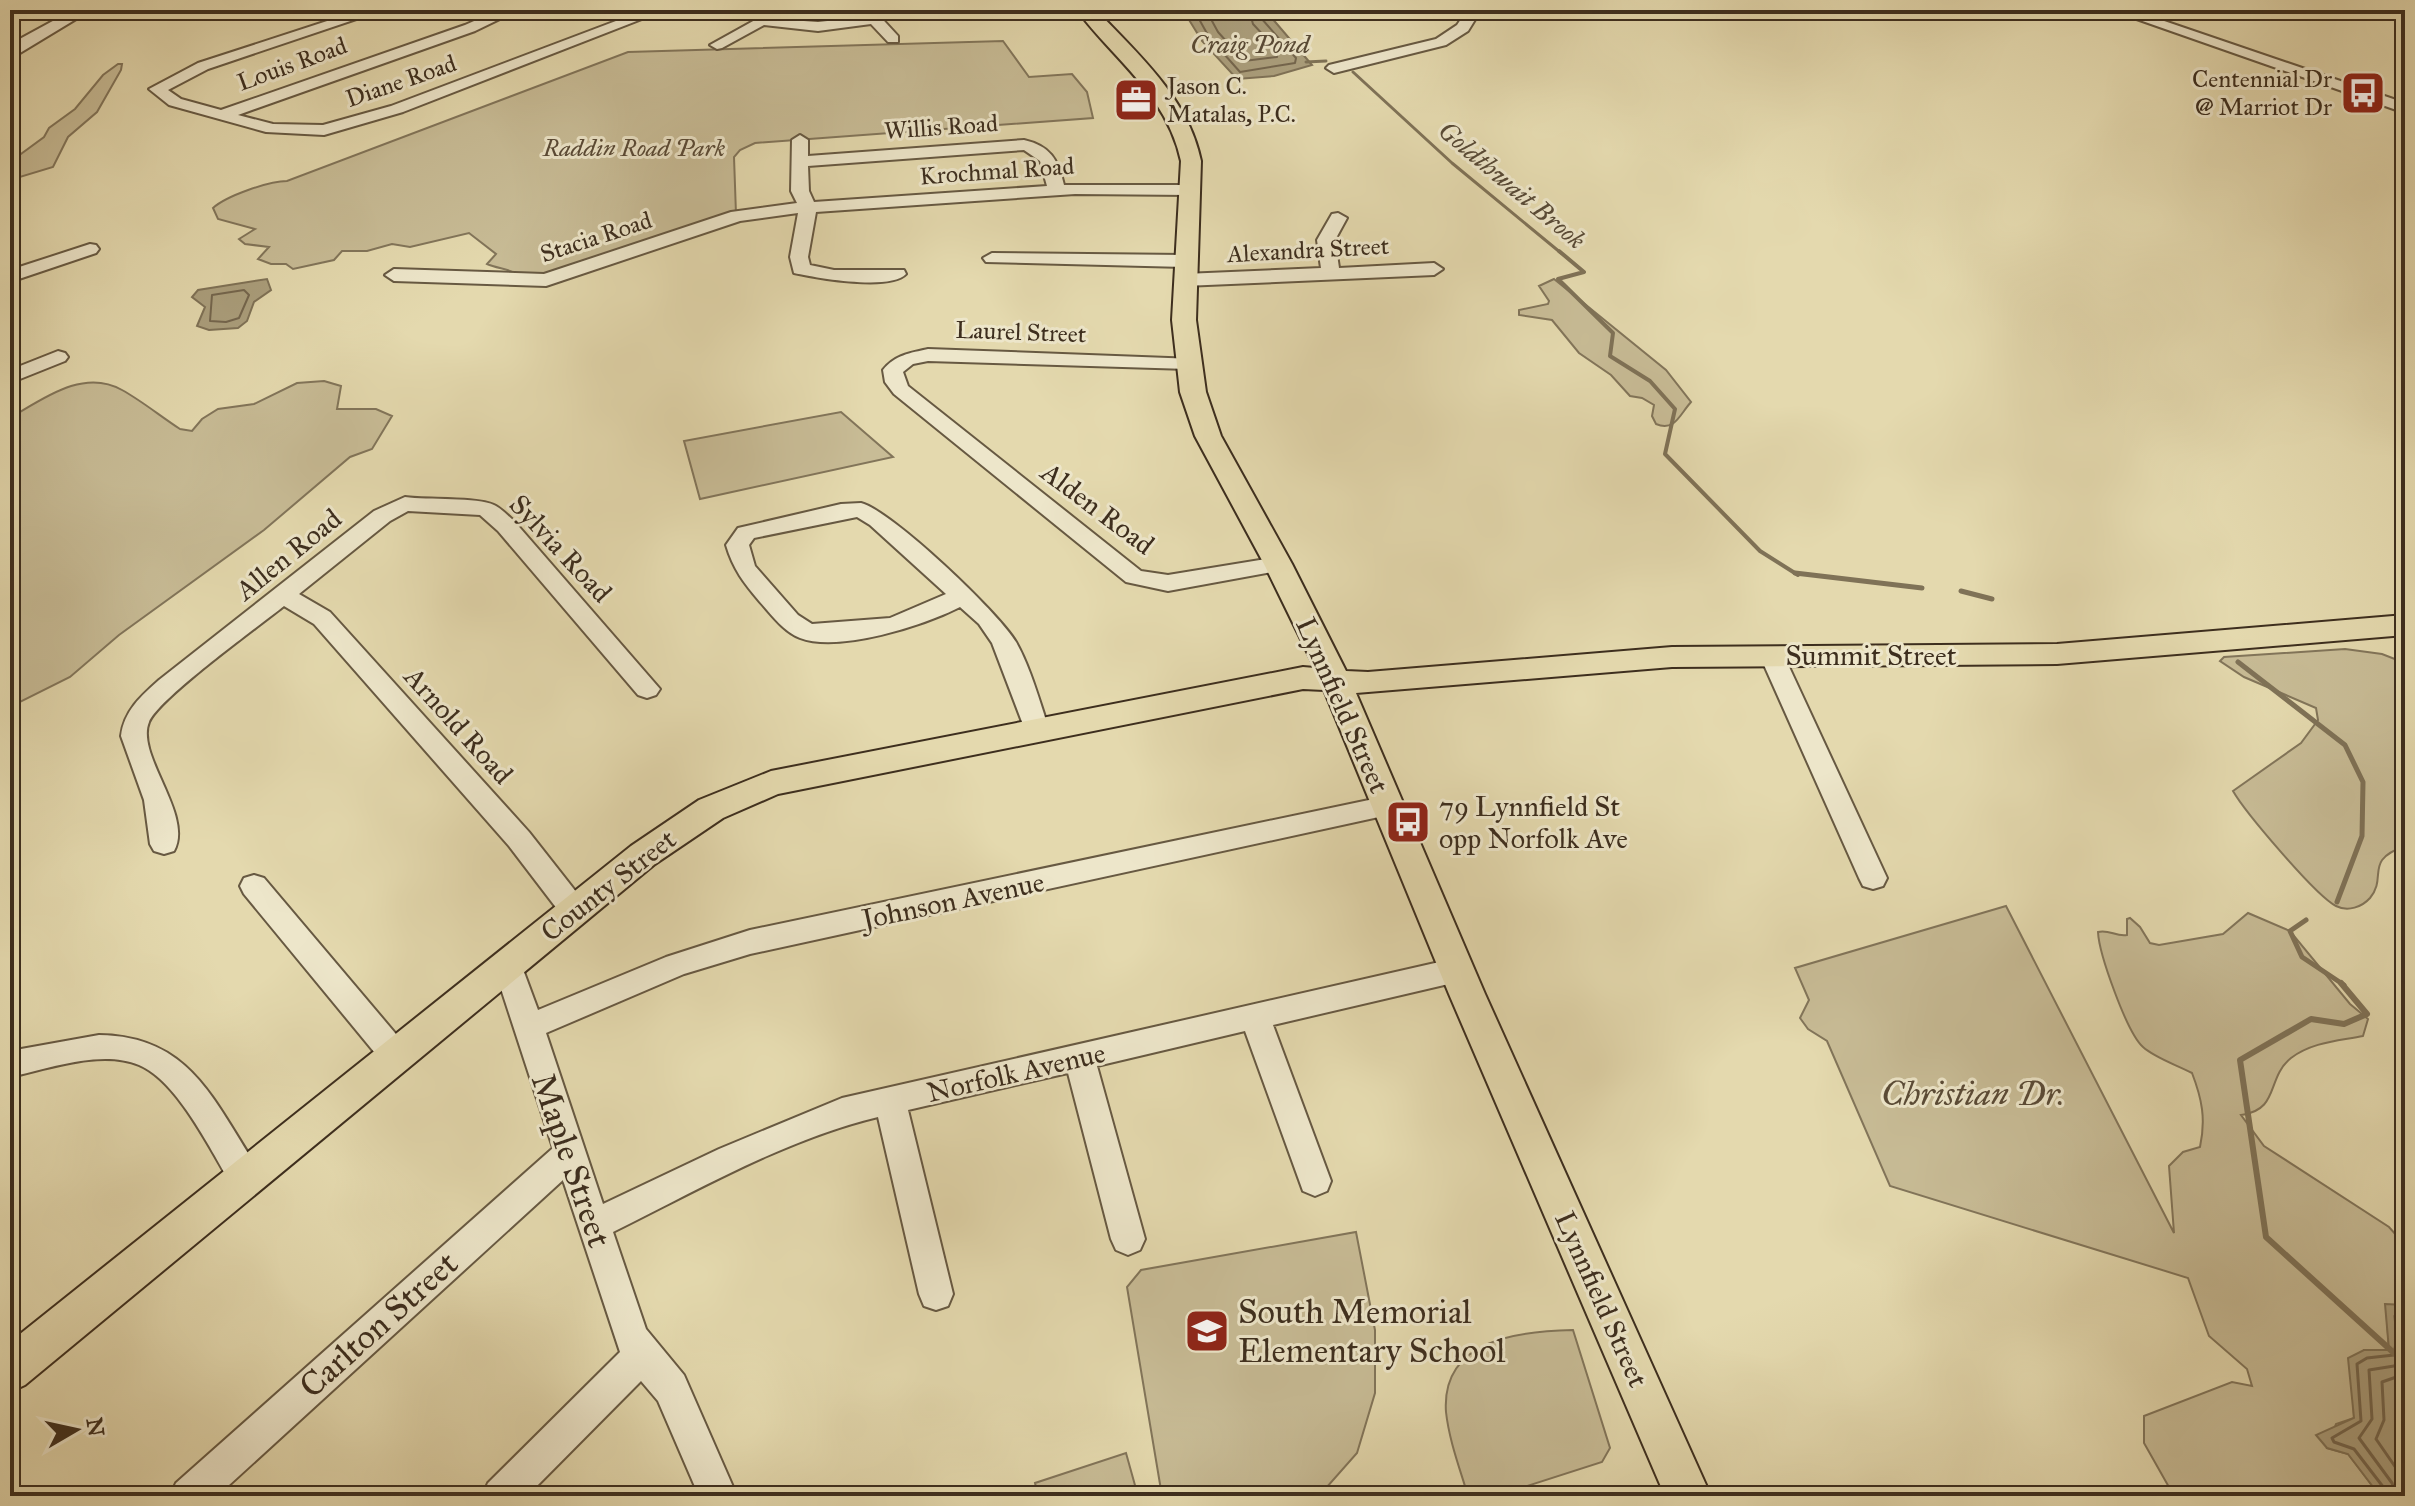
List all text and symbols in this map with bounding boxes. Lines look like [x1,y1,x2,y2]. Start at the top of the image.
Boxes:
water label: Craig Pond [1190,28,1311,60]
street label: Louis Road [233,30,351,98]
street label: Diane Road [342,48,460,114]
place label: Centennial Dr @ Marriot Dr [2192,64,2332,122]
bus stop icon: Centennial Dr @ Marriot Dr [2339,69,2387,117]
place label: Jason C. Matalas, P.C. [1164,71,1296,129]
office icon: Jason C. Matalas, P.C. [1112,76,1160,124]
street label: Willis Road [883,108,999,146]
water label: Goldthwait Brook [1432,114,1593,256]
park label: Raddin Road Park [542,133,725,163]
street label: Krochmal Road [919,151,1075,191]
street label: Stacia Road [536,205,656,269]
street label: Alexandra Street [1225,231,1390,269]
street label: Laurel Street [955,315,1087,349]
street label: Alden Road [1033,454,1161,562]
street label: Sylvia Road [502,487,619,610]
street label: Allen Road [227,501,348,608]
street label: Lynnfield Street [1288,612,1397,799]
street label: Summit Street [1785,638,1957,673]
street label: Arnold Road [396,659,520,791]
place label: 79 Lynnfield St opp Norfolk Ave [1439,789,1628,856]
bus stop icon: 79 Lynnfield St opp Norfolk Ave [1384,798,1432,846]
street label: County Street [534,822,683,949]
street label: Johnson Avenue [856,864,1047,938]
street label: Norfolk Avenue [923,1035,1109,1110]
street label: Maple Street [523,1068,620,1253]
park label: Christian Dr. [1881,1073,2065,1114]
street label: Lynnfield Street [1547,1206,1656,1393]
street label: Carlton Street [291,1243,466,1406]
place label: South Memorial Elementary School [1238,1291,1506,1371]
school or university icon: South Memorial Elementary School [1183,1307,1231,1355]
north arrow [36,1390,116,1470]
text: N [80,1416,110,1439]

